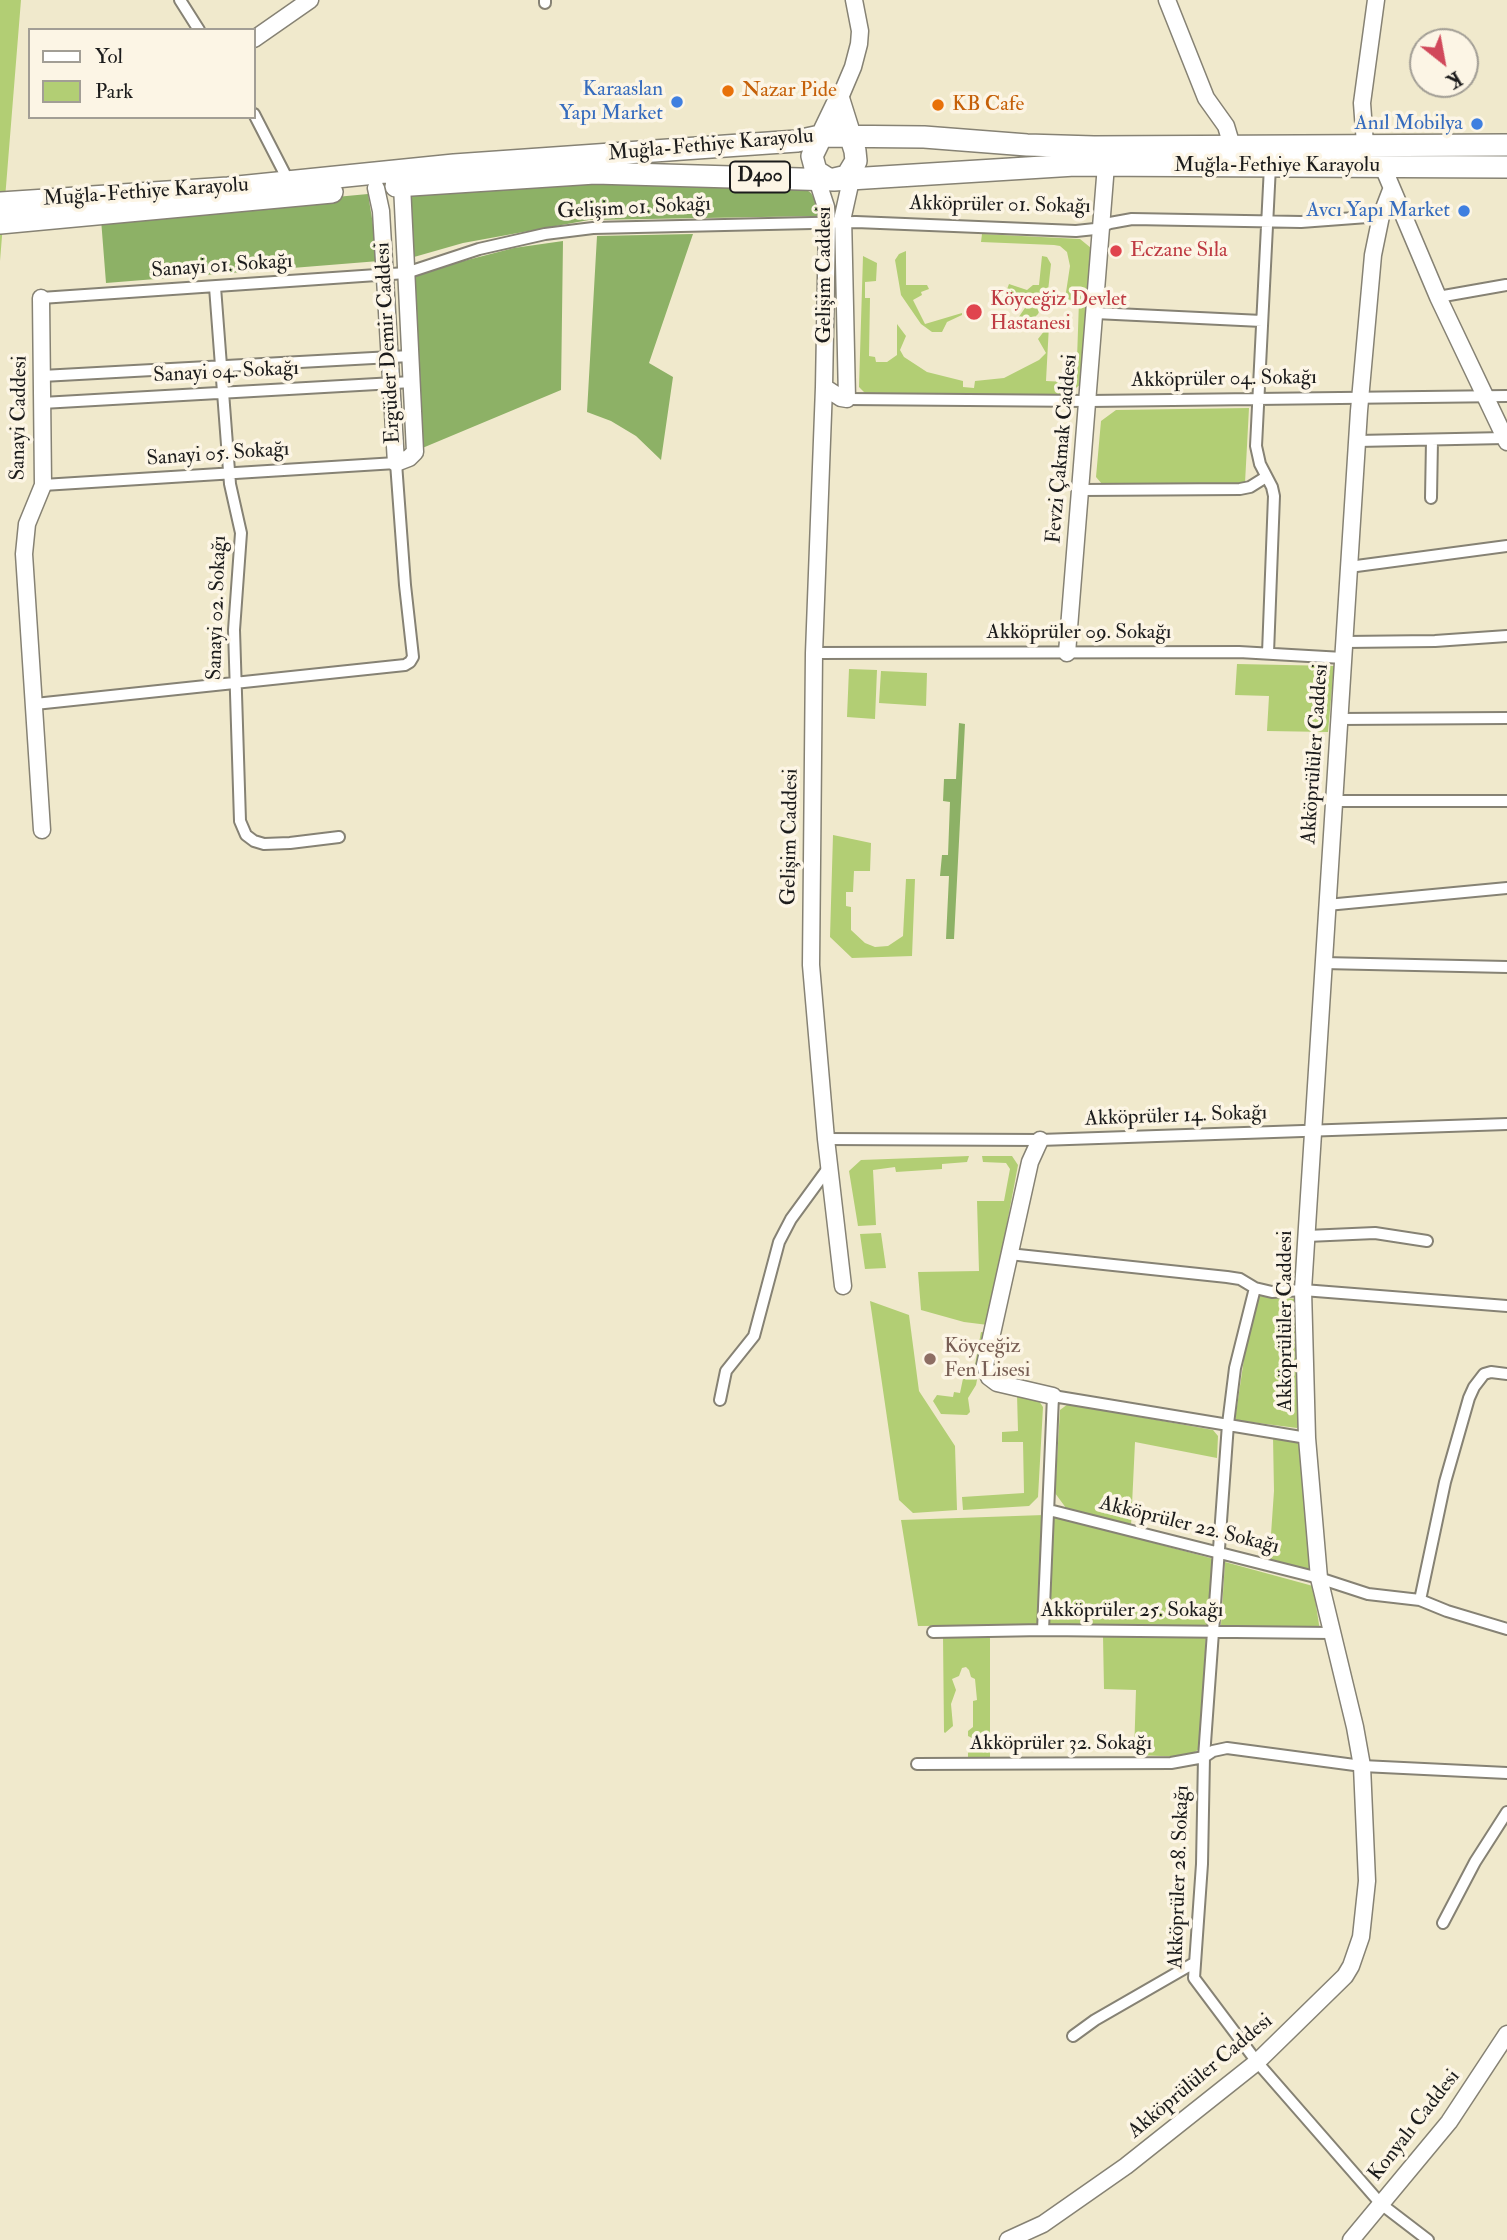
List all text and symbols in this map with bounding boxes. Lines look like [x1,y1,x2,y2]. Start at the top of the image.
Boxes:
legend [28,28,256,119]
north arrow [1409,28,1479,98]
text: Yol [95,43,123,70]
text: K [1442,66,1466,93]
place label: Karaaslan Yapı Market [559,77,663,127]
text: Park [95,78,133,105]
place label: Nazar Pide [742,78,837,104]
marker: Nazar Pide [720,83,736,99]
place label: KB Cafe [952,92,1024,118]
marker: Karaaslan Yapı Market [669,94,685,110]
marker: KB Cafe [930,97,946,113]
place label: Anıl Mobilya [1354,111,1463,137]
marker: Anıl Mobilya [1469,116,1485,132]
street label: Muğla-Fethiye Karayolu [607,124,815,168]
street label: Muğla-Fethiye Karayolu [1174,153,1380,179]
road number: D400 [730,162,790,192]
street label: Muğla-Fethiye Karayolu [42,173,250,213]
street label: Gelişim 01. Sokağı [557,192,711,226]
street label: Akköprüler 01. Sokağı [909,192,1091,220]
place label: Avcı Yapı Market [1306,198,1450,224]
marker: Avcı Yapı Market [1456,203,1472,219]
street label: Gelişim Caddesi [812,206,838,344]
place label: Eczane Sıla [1130,238,1228,264]
street label: Ergüder Demir Caddesi [371,242,407,444]
marker: Eczane Sıla [1108,243,1124,259]
street label: Sanayi 01. Sokağı [151,249,293,285]
place label: Köyceğiz Devlet Hastanesi [990,287,1127,337]
marker: Köyceğiz Devlet Hastanesi [964,302,984,322]
street label: Fevzi Çakmak Caddesi [1042,353,1084,545]
street label: Sanayi Caddesi [6,355,34,481]
street label: Sanayi 04. Sokağı [152,357,300,389]
street label: Akköprüler 04. Sokağı [1131,366,1317,394]
street label: Sanayi 05. Sokağı [146,437,290,473]
street label: Sanayi 02. Sokağı [203,535,233,681]
street label: Akköprüler 09. Sokağı [987,620,1171,646]
street label: Akköprülüler Caddesi [1297,663,1335,845]
street label: Gelişim Caddesi [777,768,805,906]
street label: Akköprüler 14. Sokağı [1084,1101,1268,1133]
street label: Akköprülüler Caddesi [1273,1231,1299,1411]
place label: Köyceğiz Fen Lisesi [944,1334,1030,1384]
marker: Köyceğiz Fen Lisesi [922,1351,938,1367]
street label: Akköprüler 22. Sokağı [1096,1491,1282,1561]
street label: Akköprüler 25. Sokağı [1041,1598,1223,1624]
street label: Akköprüler 32. Sokağı [970,1731,1152,1757]
street label: Akköprüler 28. Sokağı [1164,1785,1196,1969]
street label: Akköprülüler Caddesi [1124,2009,1278,2145]
street label: Konyalı Caddesi [1364,2065,1466,2187]

